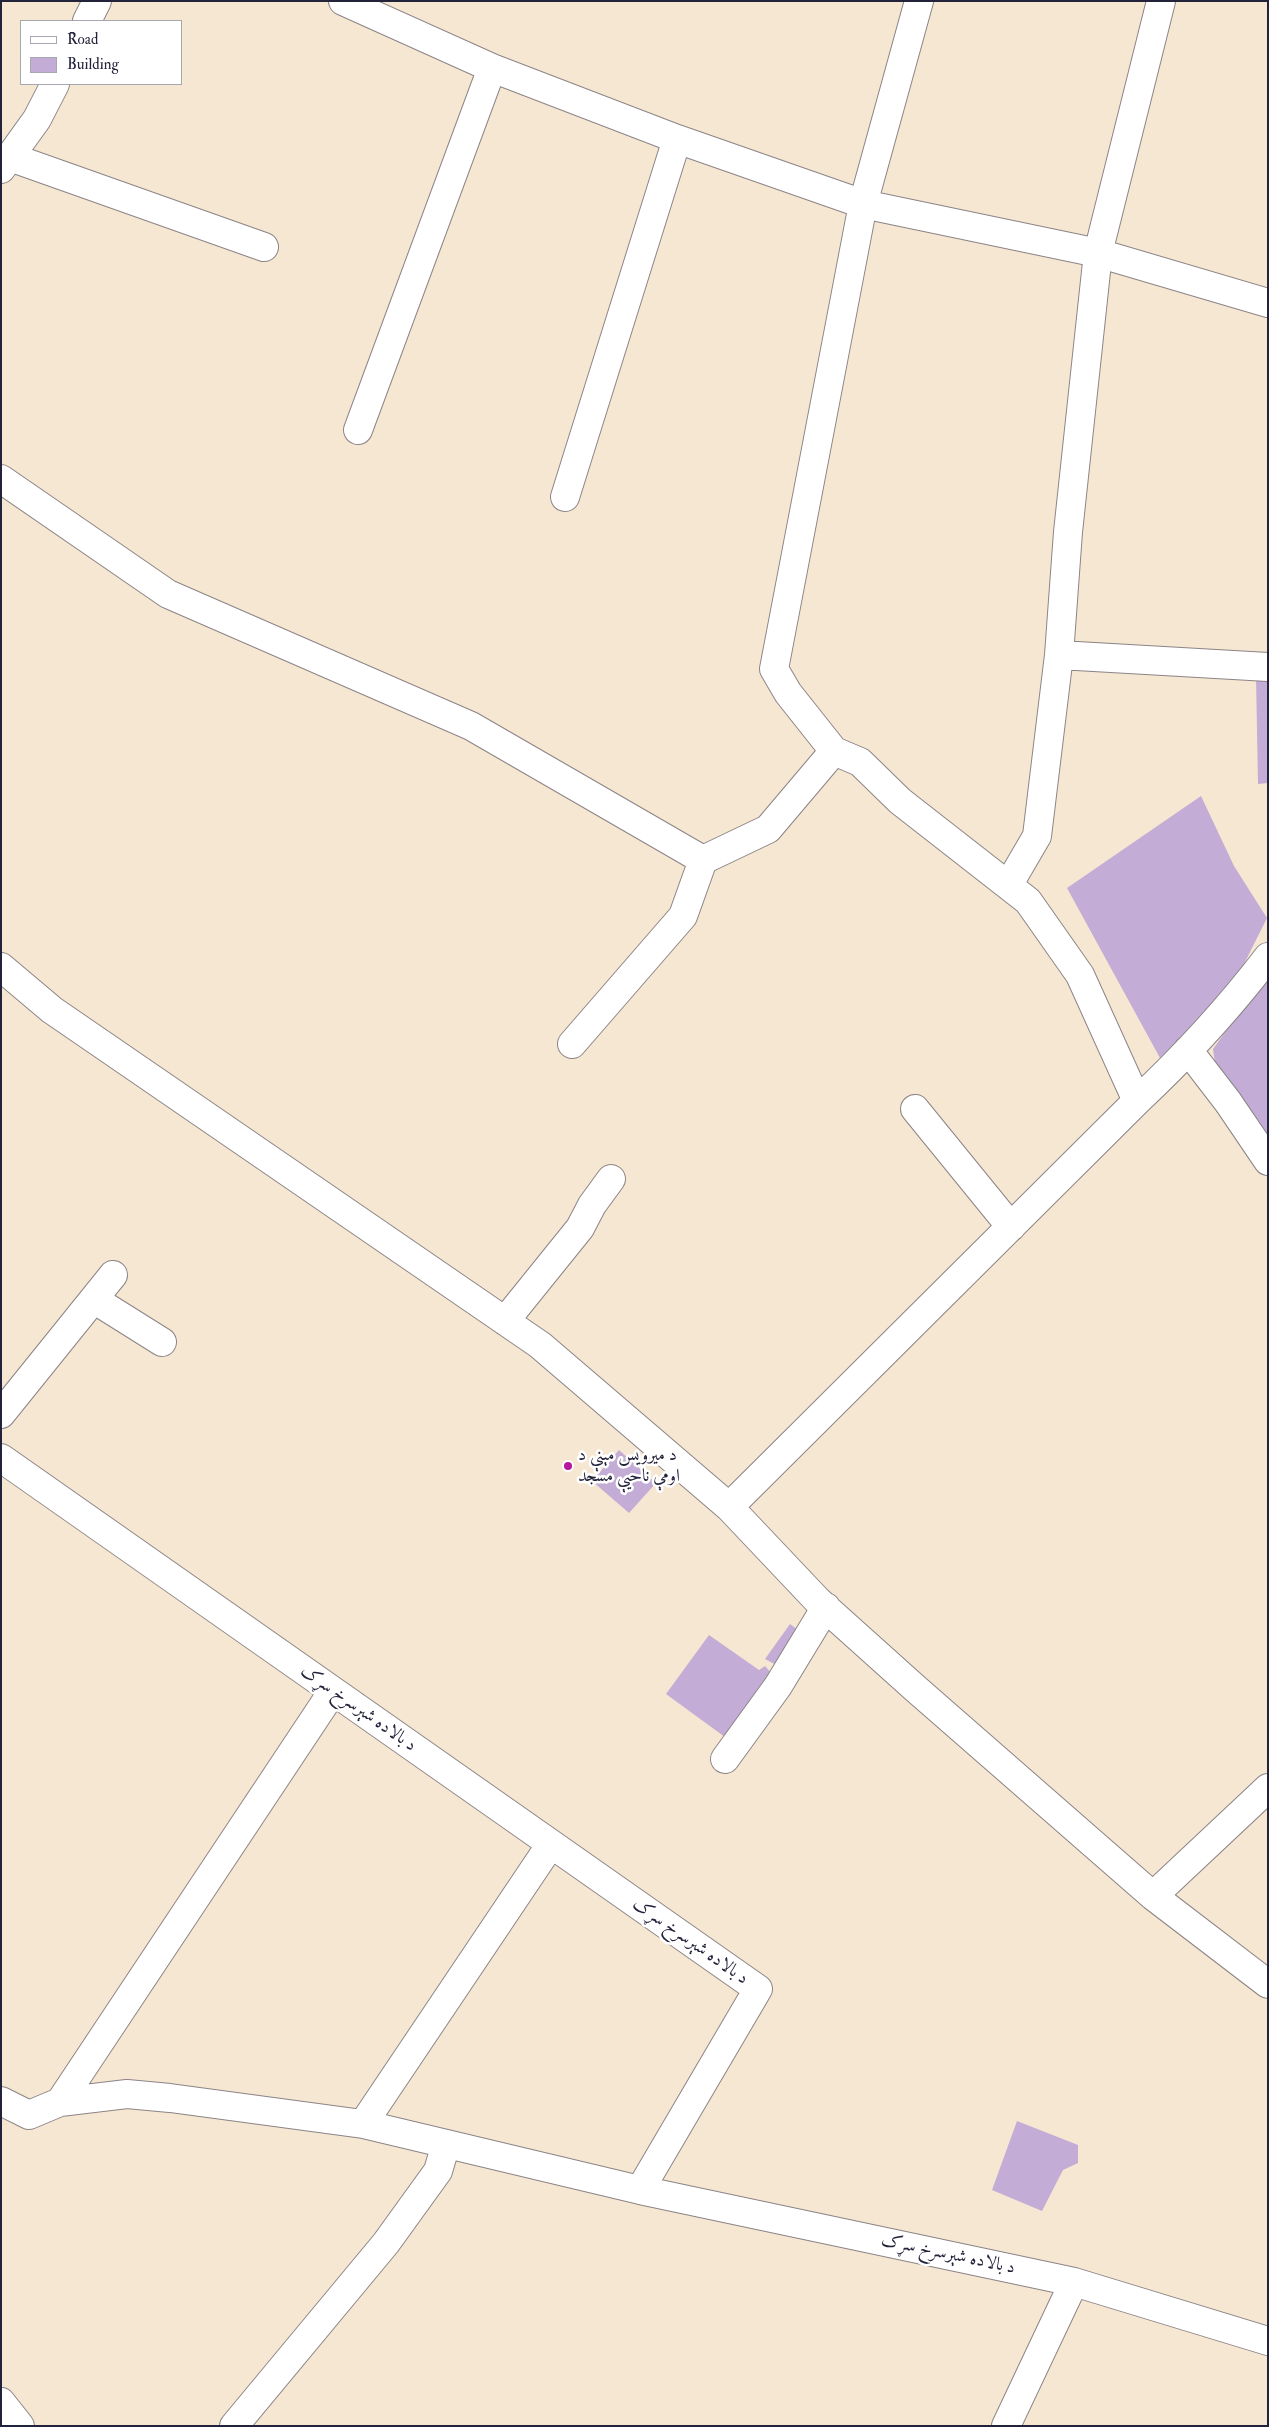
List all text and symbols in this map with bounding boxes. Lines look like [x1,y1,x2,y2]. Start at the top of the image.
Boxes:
legend [20,20,182,85]
text: Road [67,30,98,49]
text: Building [67,55,119,74]
place label: د ميرویس مېنې د اومې ناحيې مسجد [578,1445,680,1488]
marker: د ميرویس مېنې د اومې ناحيې مسجد [562,1460,574,1472]
street label: د بالاده شېرسرخ سړک [296,1661,420,1757]
street label: د بالاده شېرسرخ سړک [628,1894,752,1990]
street label: د بالاده شېرسرخ سړک [879,2230,1017,2280]

